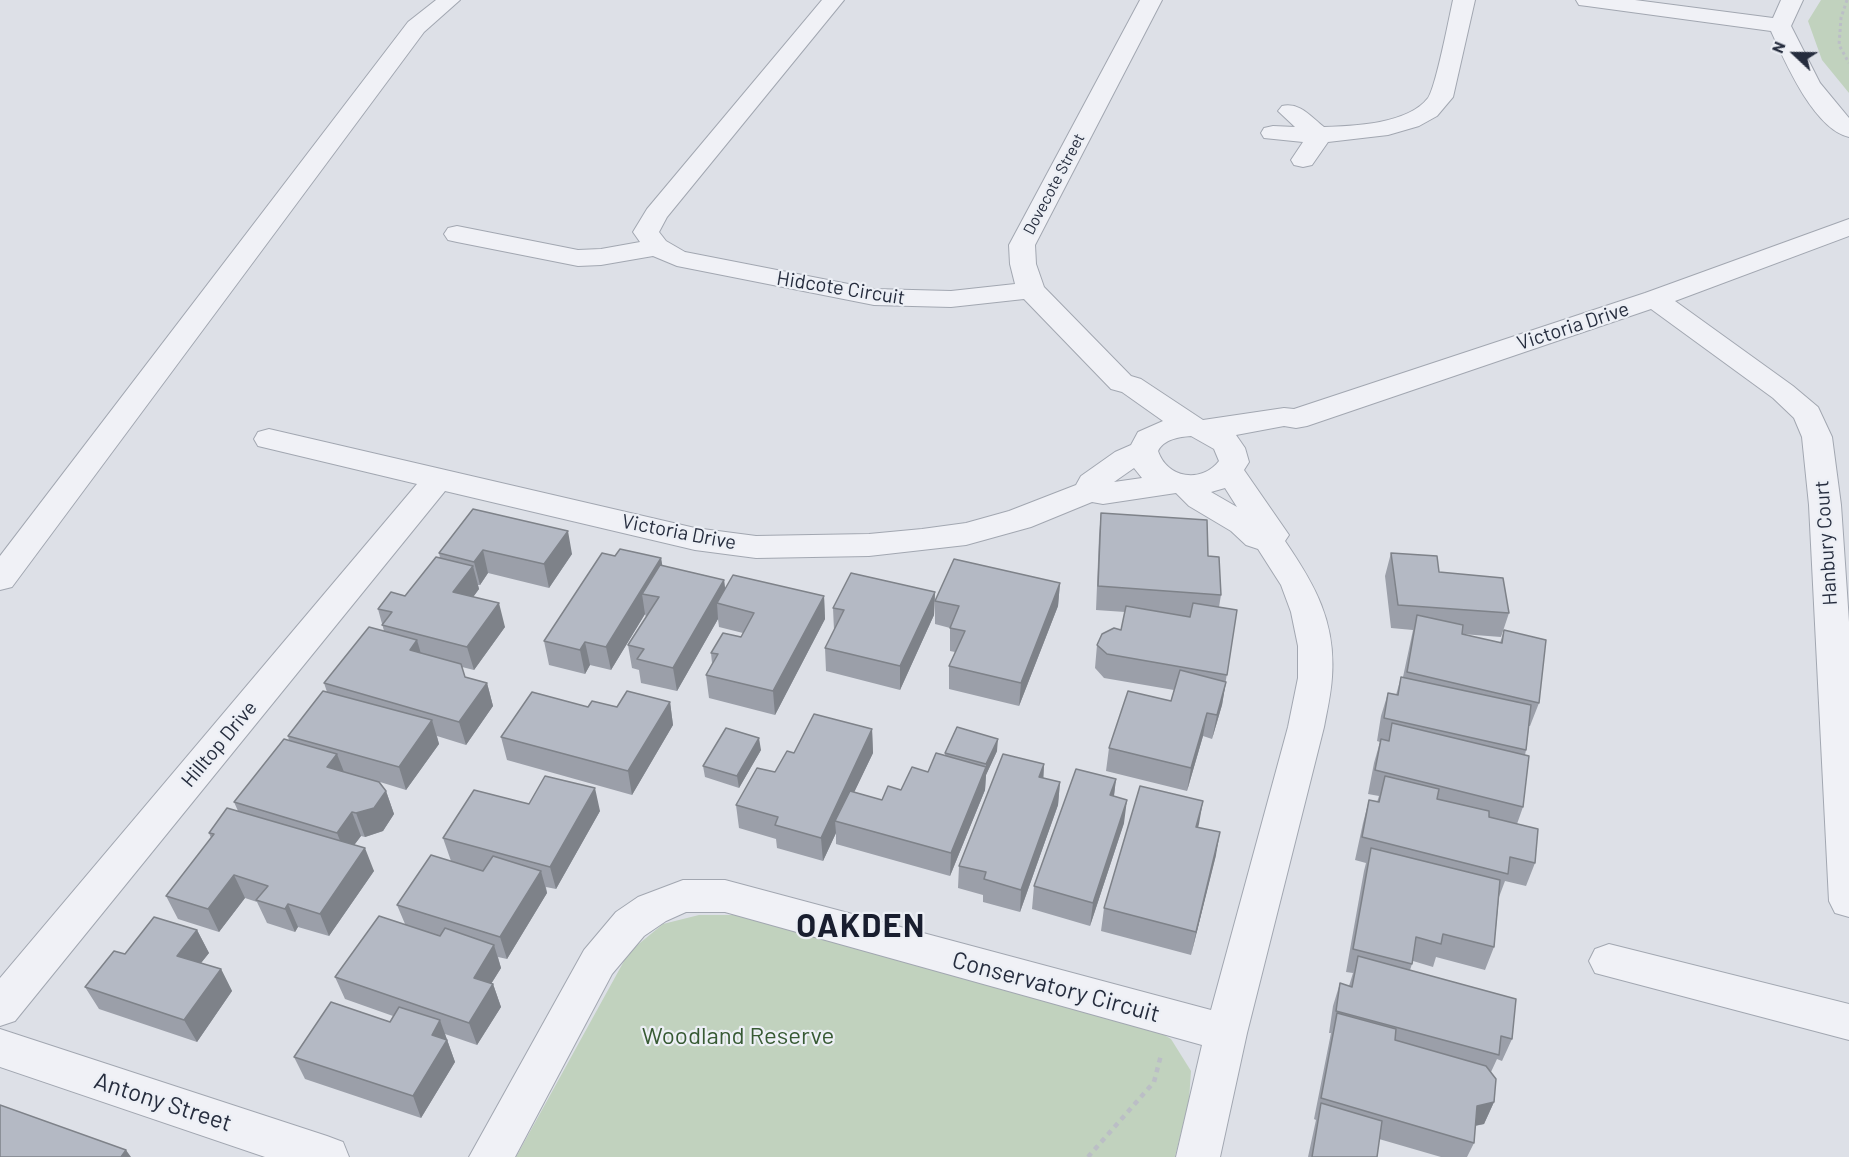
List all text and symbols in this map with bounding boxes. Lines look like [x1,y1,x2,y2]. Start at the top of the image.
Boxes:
north arrow [1765,24,1825,84]
text: N [1767,39,1789,56]
street label: Dovecote Street [1019,130,1089,238]
street label: Hidcote Circuit [775,266,907,310]
street label: Victoria Drive [1514,297,1632,355]
street label: Hanbury Court [1810,480,1842,606]
street label: Victoria Drive [620,509,738,555]
street label: Hilltop Drive [176,696,262,792]
district label: OAKDEN [796,907,926,945]
street label: Conservatory Circuit [949,945,1163,1029]
park label: Woodland Reserve [642,1022,834,1050]
street label: Antony Street [91,1066,235,1138]

